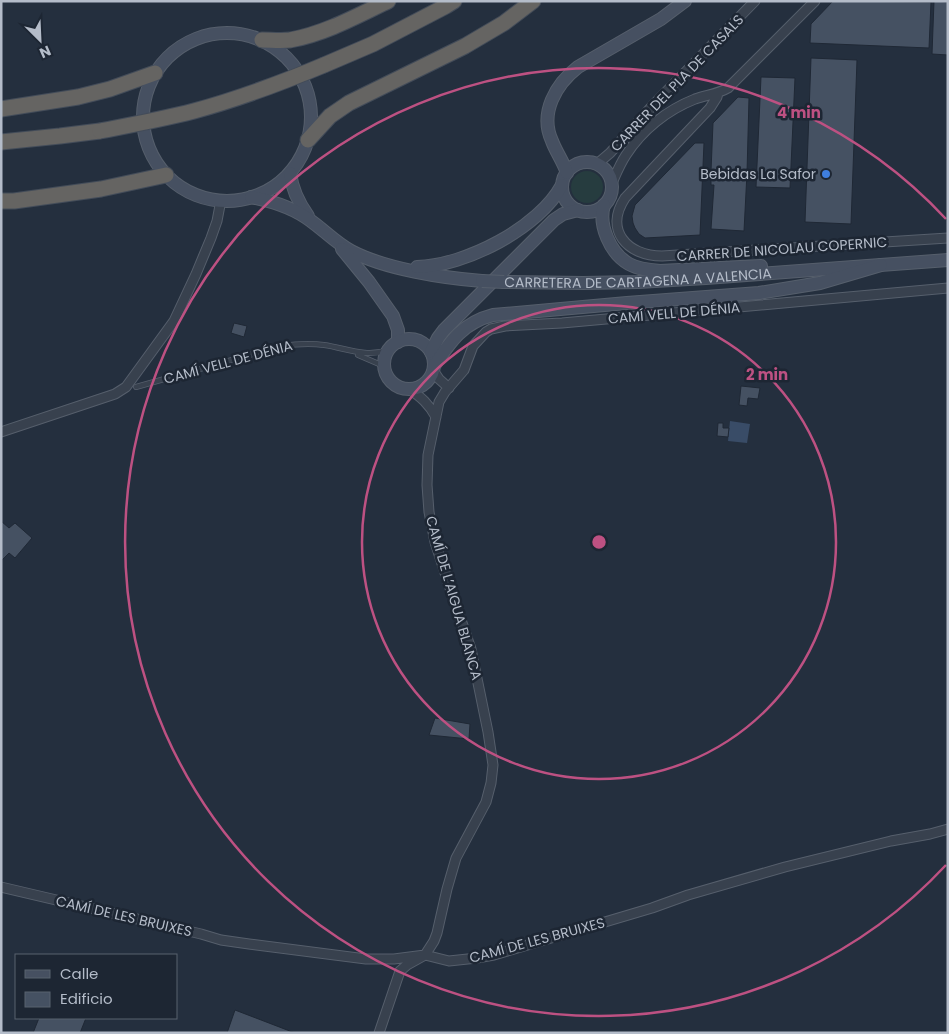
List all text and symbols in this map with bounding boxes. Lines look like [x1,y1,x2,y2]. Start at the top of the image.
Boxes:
street label: CARRER DEL PLA DE CASALS [606,10,748,156]
north arrow [15,15,65,65]
text: N [36,41,54,63]
text: 4 min [777,102,821,123]
place label: Bebidas La Safor [700,164,816,184]
marker: Bebidas La Safor [820,168,832,180]
street label: CARRER DE NICOLAU COPERNIC [676,232,888,266]
street label: CARRETERA DE CARTAGENA A VALENCIA [504,263,772,293]
street label: CAMÍ VELL DE DÉNIA [607,297,741,329]
street label: CAMÍ VELL DE DÉNIA [161,335,295,389]
text: 2 min [746,364,788,385]
street label: CAMÍ DE L’AIGUA BLANCA [421,514,487,682]
centre of rings [590,533,608,551]
street label: CAMÍ DE LES BRUIXES [54,891,194,941]
street label: CAMÍ DE LES BRUIXES [467,912,607,968]
legend [15,954,178,1019]
text: Calle [60,963,98,984]
text: Edificio [60,988,113,1009]

